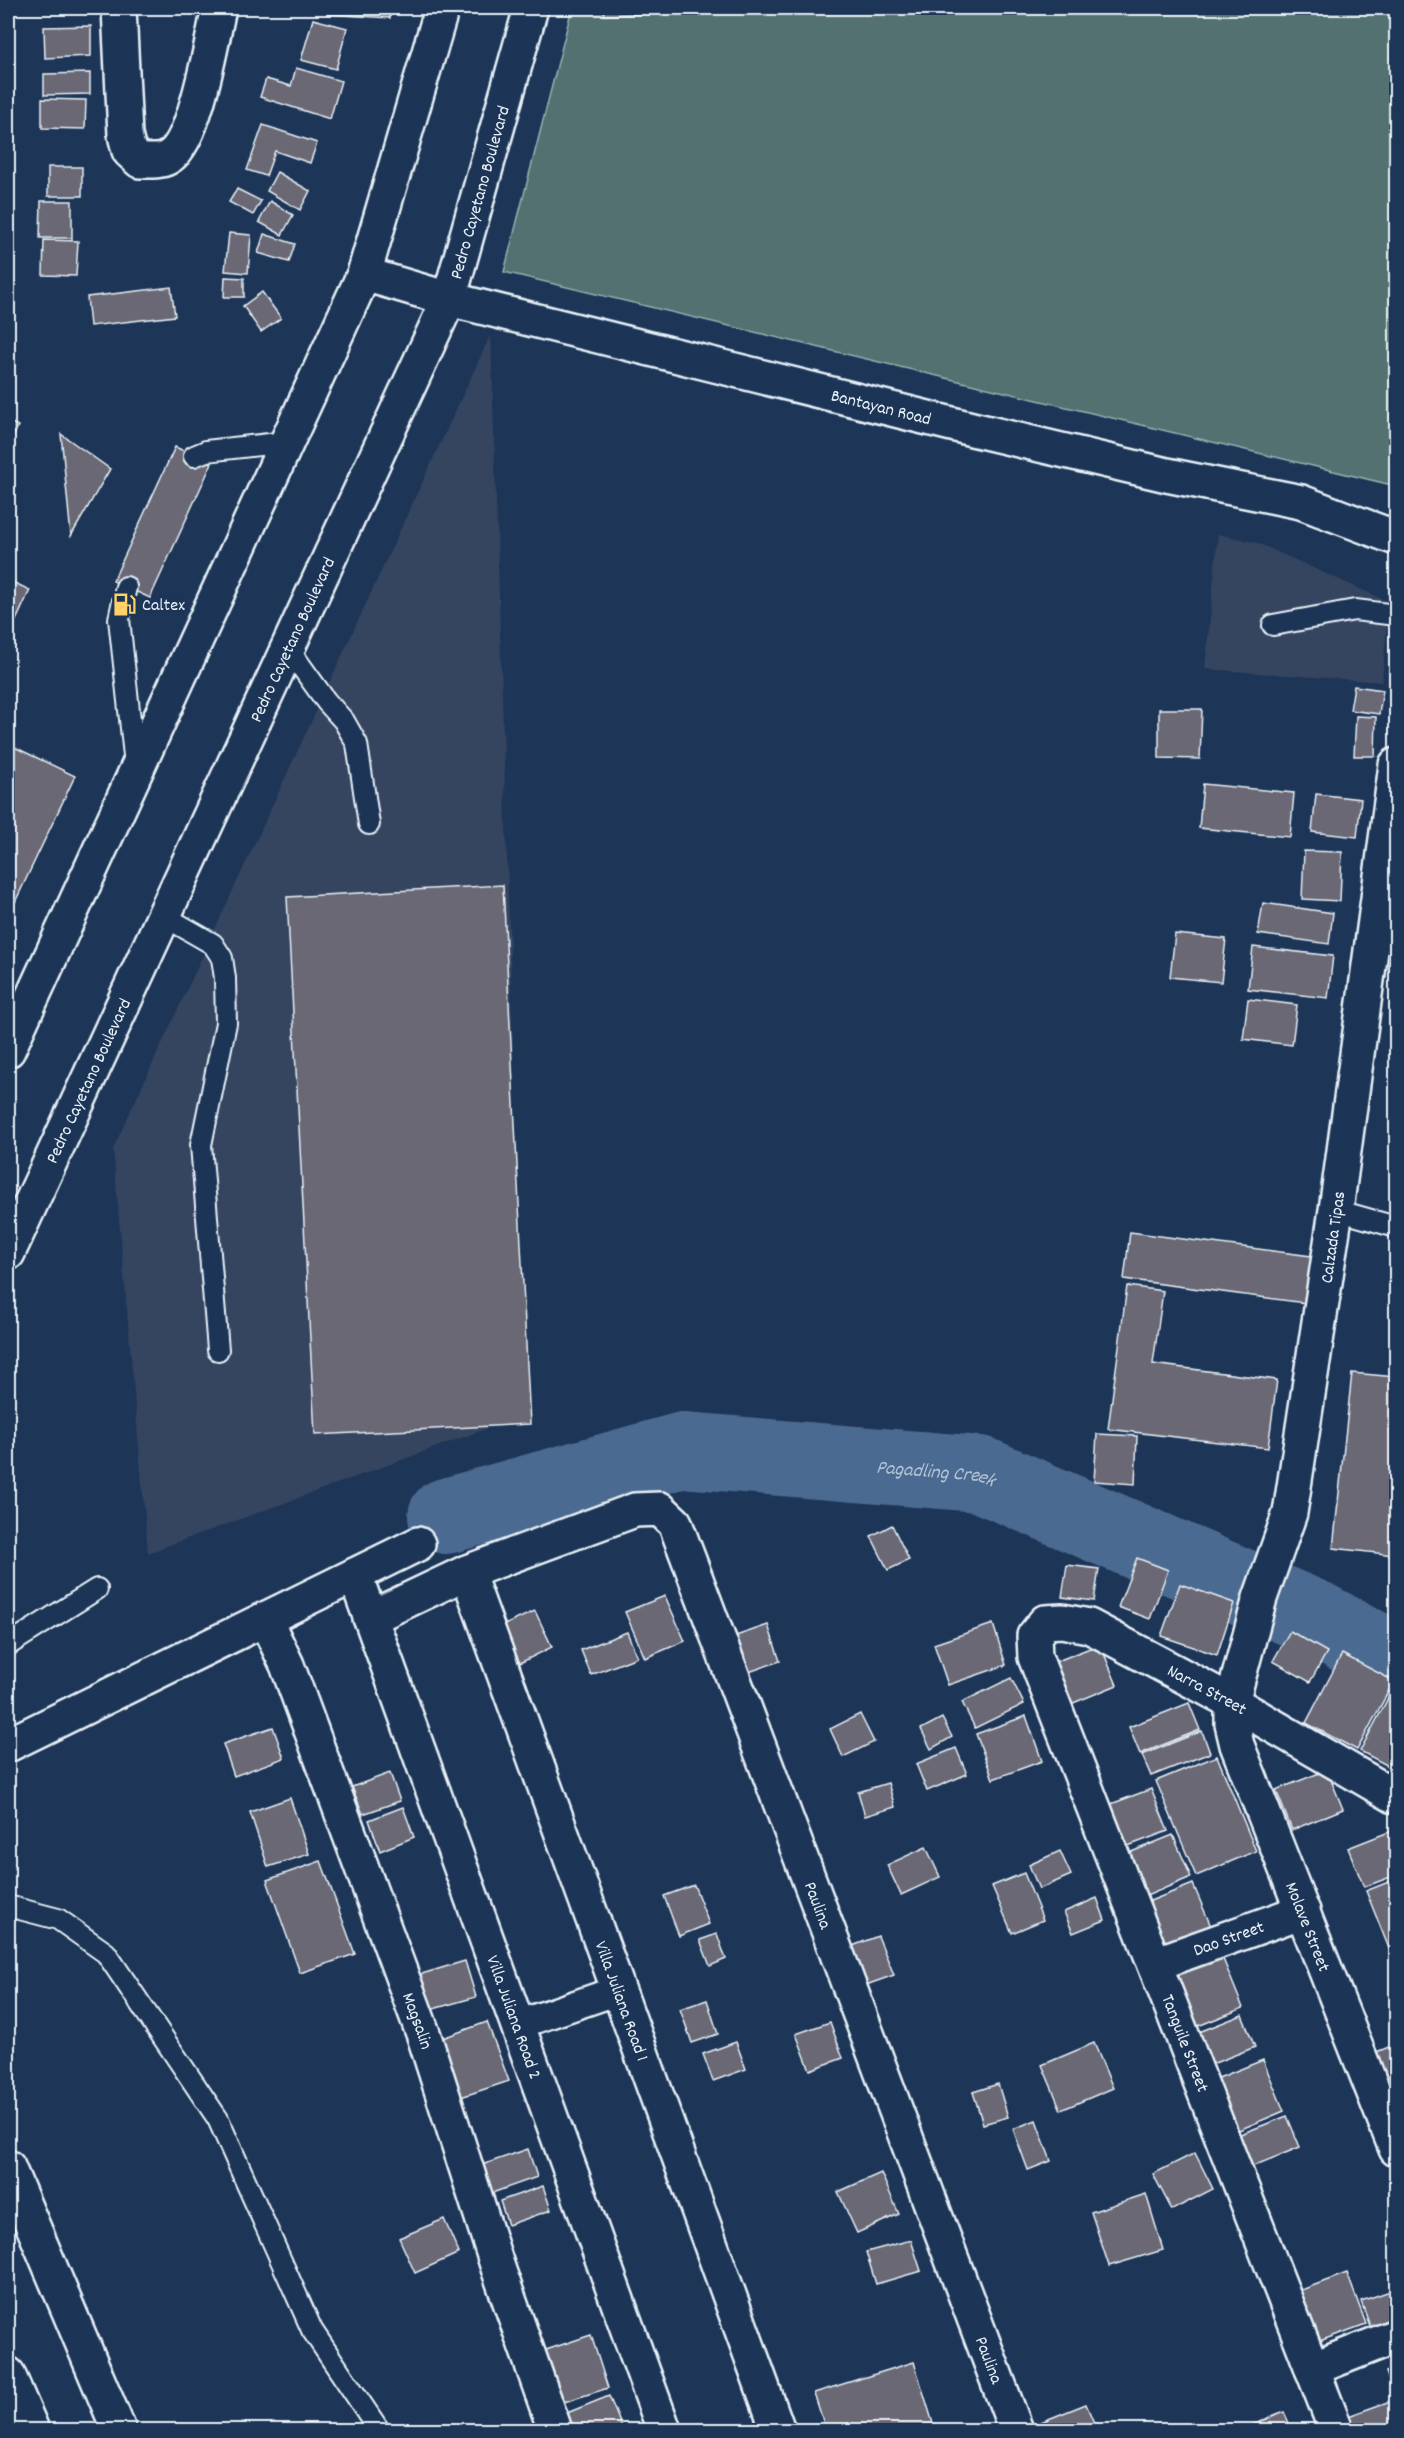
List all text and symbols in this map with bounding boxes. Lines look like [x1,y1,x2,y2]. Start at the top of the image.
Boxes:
street label: Pedro Cayetano Boulevard [445,103,518,282]
street label: Bantayan Road [828,384,933,433]
street label: Pedro Cayetano Boulevard [245,554,343,727]
fuel station icon: Caltex [111,591,137,617]
place label: Caltex [142,594,185,619]
street label: Pedro Cayetano Boulevard [41,995,139,1168]
street label: Calzada Tipas [1316,1190,1353,1285]
water label: Pagadling Creek [875,1455,1001,1497]
street label: Narra Street [1162,1660,1251,1723]
street label: Paulina [796,1879,837,1934]
street label: Molave Street [1277,1879,1335,1976]
street label: Dao Street [1190,1916,1269,1964]
street label: Villa Juliana Road 1 [587,1938,653,2065]
street label: Villa Juliana Road 2 [479,1952,546,2083]
street label: Magsalin [394,1989,437,2053]
street label: Tanguile Street [1154,1991,1214,2097]
street label: Paulina [967,2333,1008,2388]

